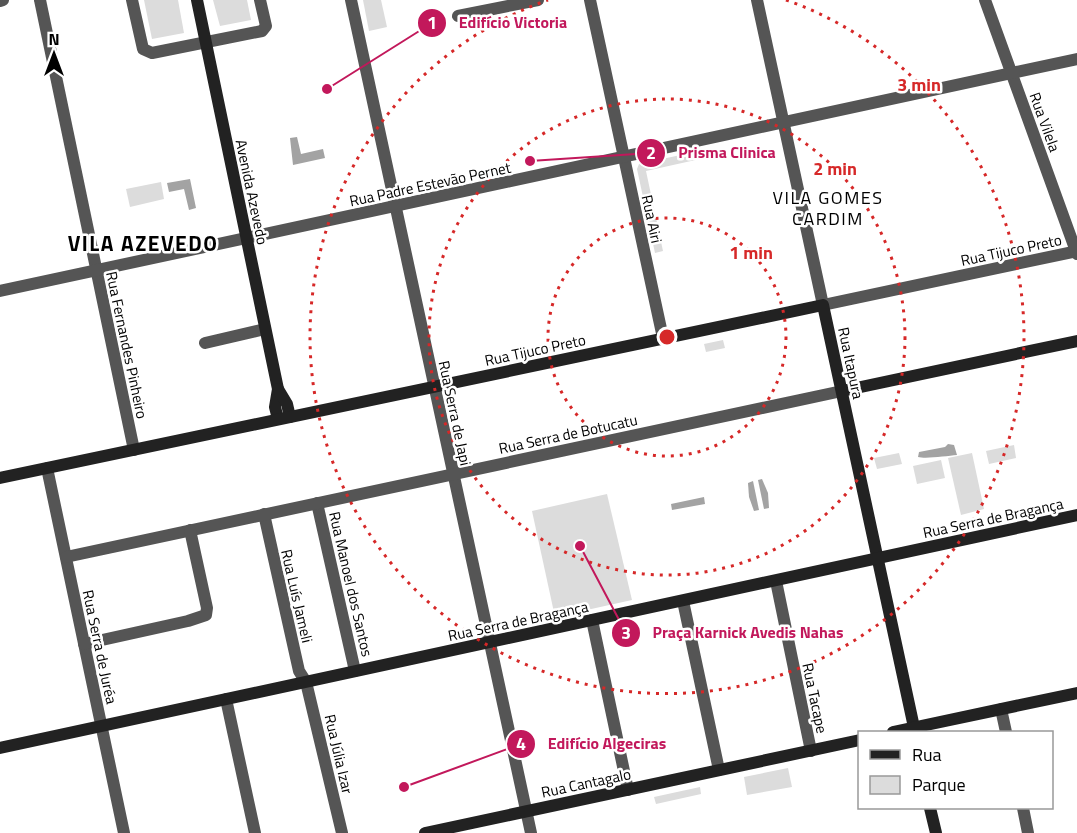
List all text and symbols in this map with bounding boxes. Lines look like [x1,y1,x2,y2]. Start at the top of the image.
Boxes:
callout: Edifício Victoria [417,6,579,40]
text: 1 [427,9,437,36]
text: Edifício Victoria [459,10,567,34]
north arrow [24,24,84,84]
text: N [48,27,60,51]
text: 3 min [897,71,941,98]
street label: Rua Vilela [1024,89,1067,156]
callout: Prisma Clinica [636,136,788,170]
street label: Avenida Azevedo [230,137,274,247]
text: 2 [646,139,656,166]
text: Prisma Clinica [678,140,776,164]
text: 2 min [813,155,857,182]
street label: Rua Padre Estevão Pernet [347,156,514,212]
district label: VILA GOMES CARDIM [773,184,883,232]
street label: Rua Airi [636,193,668,245]
district label: VILA AZEVEDO [68,227,218,259]
street label: Rua Tijuco Preto [958,228,1064,272]
text: 1 min [729,239,773,266]
street label: Rua Fernandes Pinheiro [100,269,154,421]
street label: Rua Itapura [832,325,870,402]
centre of rings [657,327,677,347]
street label: Rua Tijuco Preto [482,328,588,372]
street label: Rua Serra de Japi [433,358,477,468]
street label: Rua Serra de Botucatu [496,408,640,460]
street label: Rua Serra de Bragança [921,492,1066,544]
street label: Rua Manoel dos Santos [323,509,379,659]
street label: Rua Luís Jameli [275,547,319,645]
street label: Rua Serra de Juréa [77,588,123,707]
street label: Rua Serra de Bragança [446,595,591,647]
callout: Praça Karnick Avedis Nahas [611,616,856,650]
text: 3 [621,619,631,646]
text: Praça Karnick Avedis Nahas [652,620,844,644]
street label: Rua Tacape [796,661,834,735]
street label: Rua Júlia Izar [319,712,359,796]
callout: Edifício Algeciras [506,727,678,761]
text: 4 [516,730,526,757]
text: Edifício Algeciras [548,731,666,755]
legend [858,731,1053,809]
text: Rua [912,741,942,768]
street label: Rua Cantagalo [539,762,633,804]
text: Parque [912,771,966,798]

